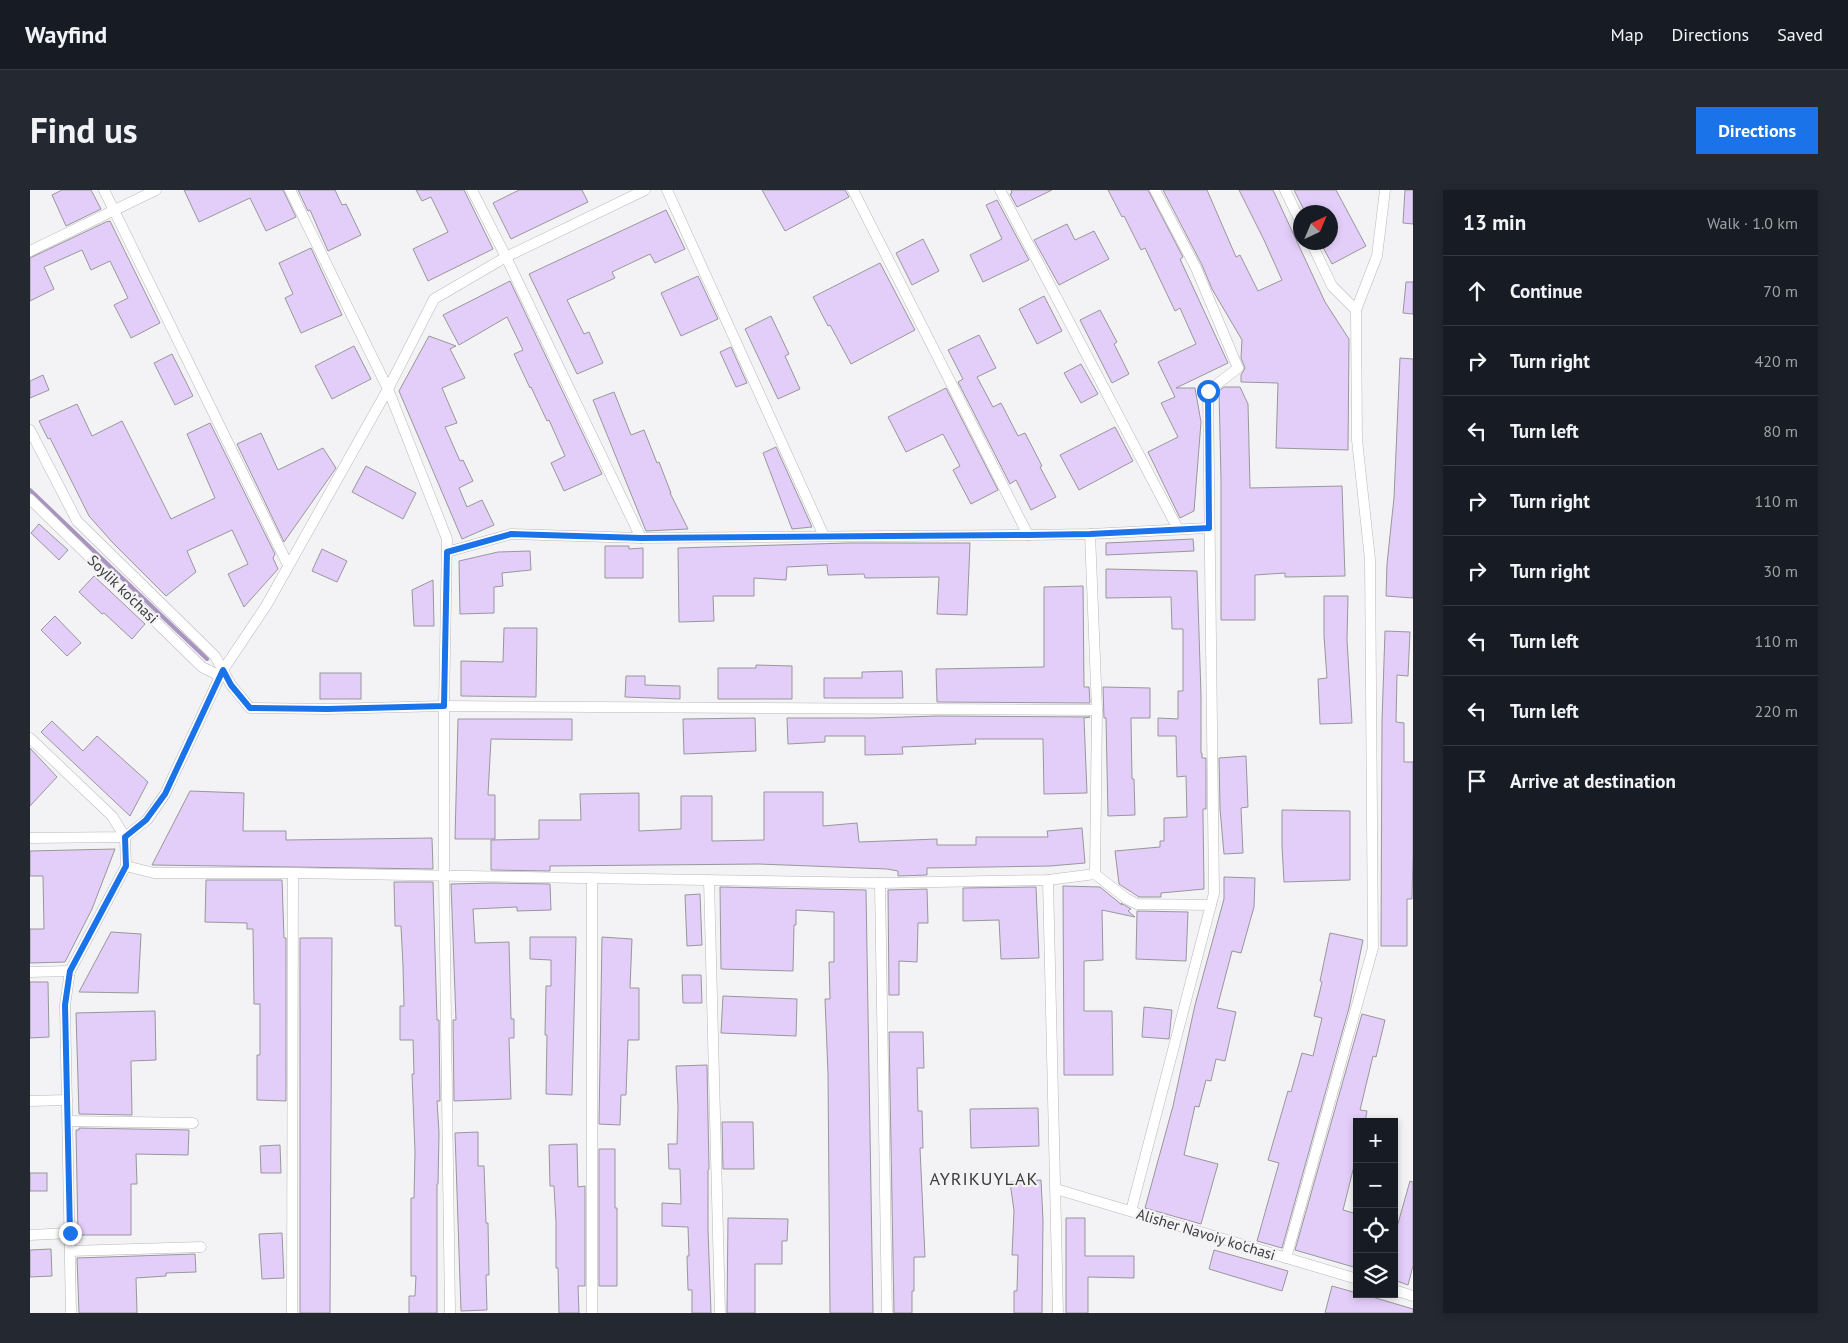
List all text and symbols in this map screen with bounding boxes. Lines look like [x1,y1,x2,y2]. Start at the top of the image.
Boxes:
text: Wayfind [25,19,107,50]
text: Map [1611,23,1643,46]
text: Directions [1671,23,1749,46]
text: Saved [1777,23,1823,46]
text: Find us [30,107,138,153]
button: Directions [1696,107,1818,154]
north arrow [1293,205,1338,250]
text: 13 min [1463,209,1526,236]
text: Walk · 1.0 km [1707,213,1798,233]
icon: ahead [1463,277,1491,305]
text: Continue [1510,279,1582,303]
text: 70 m [1763,281,1798,301]
icon: right [1463,347,1491,375]
text: Turn right [1510,349,1590,373]
text: 420 m [1755,351,1798,371]
route start [1197,380,1220,403]
icon: left [1463,417,1491,445]
text: Turn left [1510,419,1579,443]
text: 80 m [1763,421,1798,441]
icon: right [1463,487,1491,515]
text: Turn right [1510,489,1590,513]
text: 110 m [1755,491,1798,511]
street label: Soylik ko'chasi [84,551,162,627]
icon: right [1463,557,1491,585]
text: Turn right [1510,559,1590,583]
text: 30 m [1763,561,1798,581]
icon: left [1463,627,1491,655]
text: Turn left [1510,629,1579,653]
text: 110 m [1755,631,1798,651]
icon: left [1463,697,1491,725]
text: Turn left [1510,699,1579,723]
text: 220 m [1755,701,1798,721]
icon: arrive [1463,767,1491,795]
text: Arrive at destination [1510,769,1676,793]
map controls [1353,1118,1398,1298]
button: + [1353,1118,1398,1163]
button: − [1353,1163,1398,1208]
district label: AYRIKUYLAK [930,1167,1038,1190]
street label: Alisher Navoiy ko'chasi [1134,1204,1278,1264]
button: locate [1353,1208,1398,1253]
route end [59,1222,82,1245]
button: layers [1353,1253,1398,1298]

